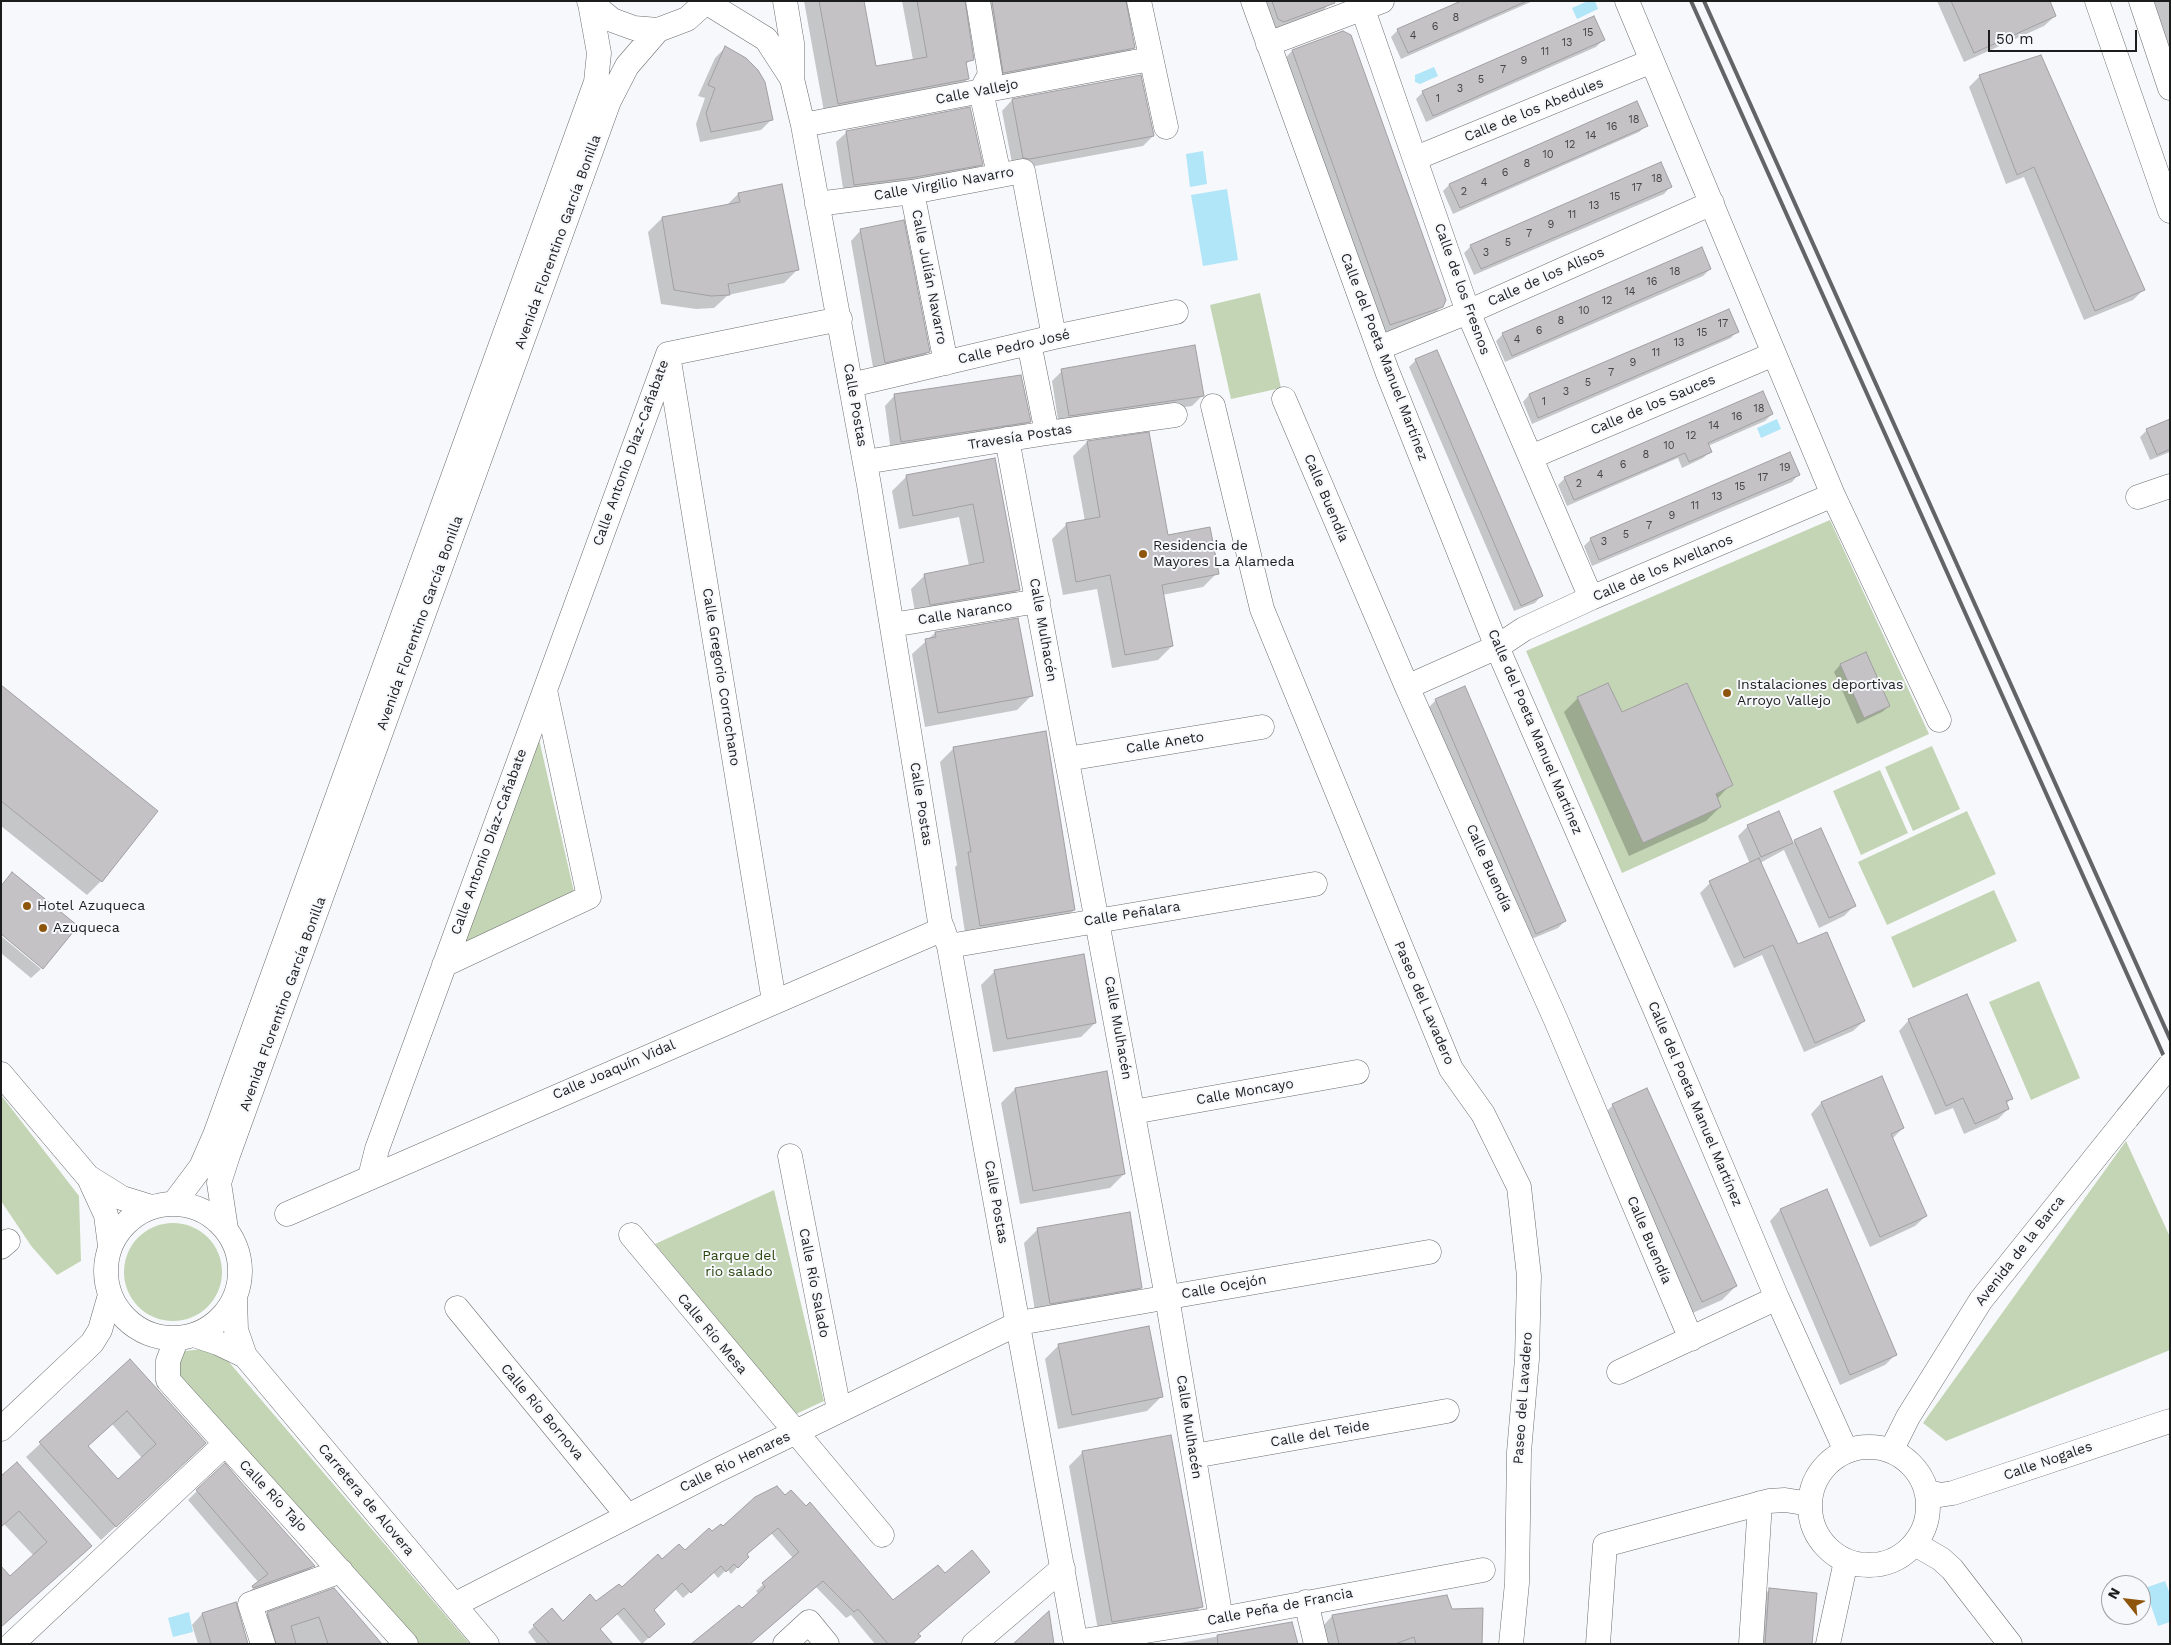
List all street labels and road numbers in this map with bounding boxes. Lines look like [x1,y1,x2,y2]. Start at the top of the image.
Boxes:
street label: Calle de los Abedules [1462,74,1606,146]
street label: Calle Vallejo [934,76,1020,108]
street label: Avenida Florentino García Bonilla [511,132,605,352]
street label: Calle Virgilio Navarro [873,163,1015,205]
street label: Calle Julián Navarro [908,208,950,346]
street label: Calle de los Fresnos [1430,221,1494,357]
street label: Calle de los Alisos [1485,244,1607,310]
street label: Calle del Poeta Manuel Martínez [1337,251,1431,463]
street label: Calle Pedro José [956,326,1072,368]
street label: Calle Antonio Díaz-Cañabate [589,358,673,548]
street label: Calle Postas [839,362,871,448]
street label: Calle de los Sauces [1588,371,1718,439]
street label: Travesía Postas [967,420,1073,454]
street label: Calle Buendía [1300,452,1352,544]
street label: Avenida Florentino García Bonilla [373,513,467,733]
street label: Calle de los Avellanos [1590,531,1736,605]
street label: Calle Mulhacén [1026,577,1060,683]
street label: Calle Gregorio Corrochano [699,587,743,767]
street label: Calle Naranco [917,597,1013,629]
street label: Calle del Poeta Manuel Martínez [1484,627,1586,837]
street label: Calle Aneto [1125,729,1205,757]
street label: Calle Antonio Díaz-Cañabate [447,747,531,937]
street label: Calle Postas [906,761,936,847]
street label: Calle Buendía [1462,822,1516,914]
street label: Avenida Florentino García Bonilla [236,894,330,1114]
street label: Calle Peñalara [1082,898,1182,930]
street label: Paseo del Lavadero [1390,939,1458,1067]
street label: Calle Mulhacén [1101,975,1135,1081]
street label: Calle del Poeta Manuel Martínez [1644,999,1746,1209]
street label: Calle Joaquín Vidal [550,1037,678,1103]
street label: Calle Moncayo [1195,1075,1295,1109]
street label: Calle Postas [980,1159,1012,1245]
street label: Avenida de la Barca [1972,1193,2068,1309]
street label: Calle Buendía [1623,1194,1675,1286]
street label: Calle Río Salado [795,1227,833,1339]
street label: Calle Ocejón [1180,1271,1268,1303]
street label: Calle Río Mesa [673,1290,751,1378]
street label: Paseo del Lavadero [1510,1331,1536,1465]
street label: Calle Río Bornova [497,1360,587,1464]
street label: Calle Mulhacén [1172,1374,1206,1480]
street label: Calle del Teide [1269,1417,1371,1451]
street label: Calle Río Henares [677,1428,793,1496]
street label: Calle Nogales [2001,1438,2095,1484]
street label: Carretera de Alovera [314,1441,418,1559]
street label: Calle Río Tajo [235,1457,311,1535]
street label: Calle Peña de Francia [1206,1585,1354,1629]

